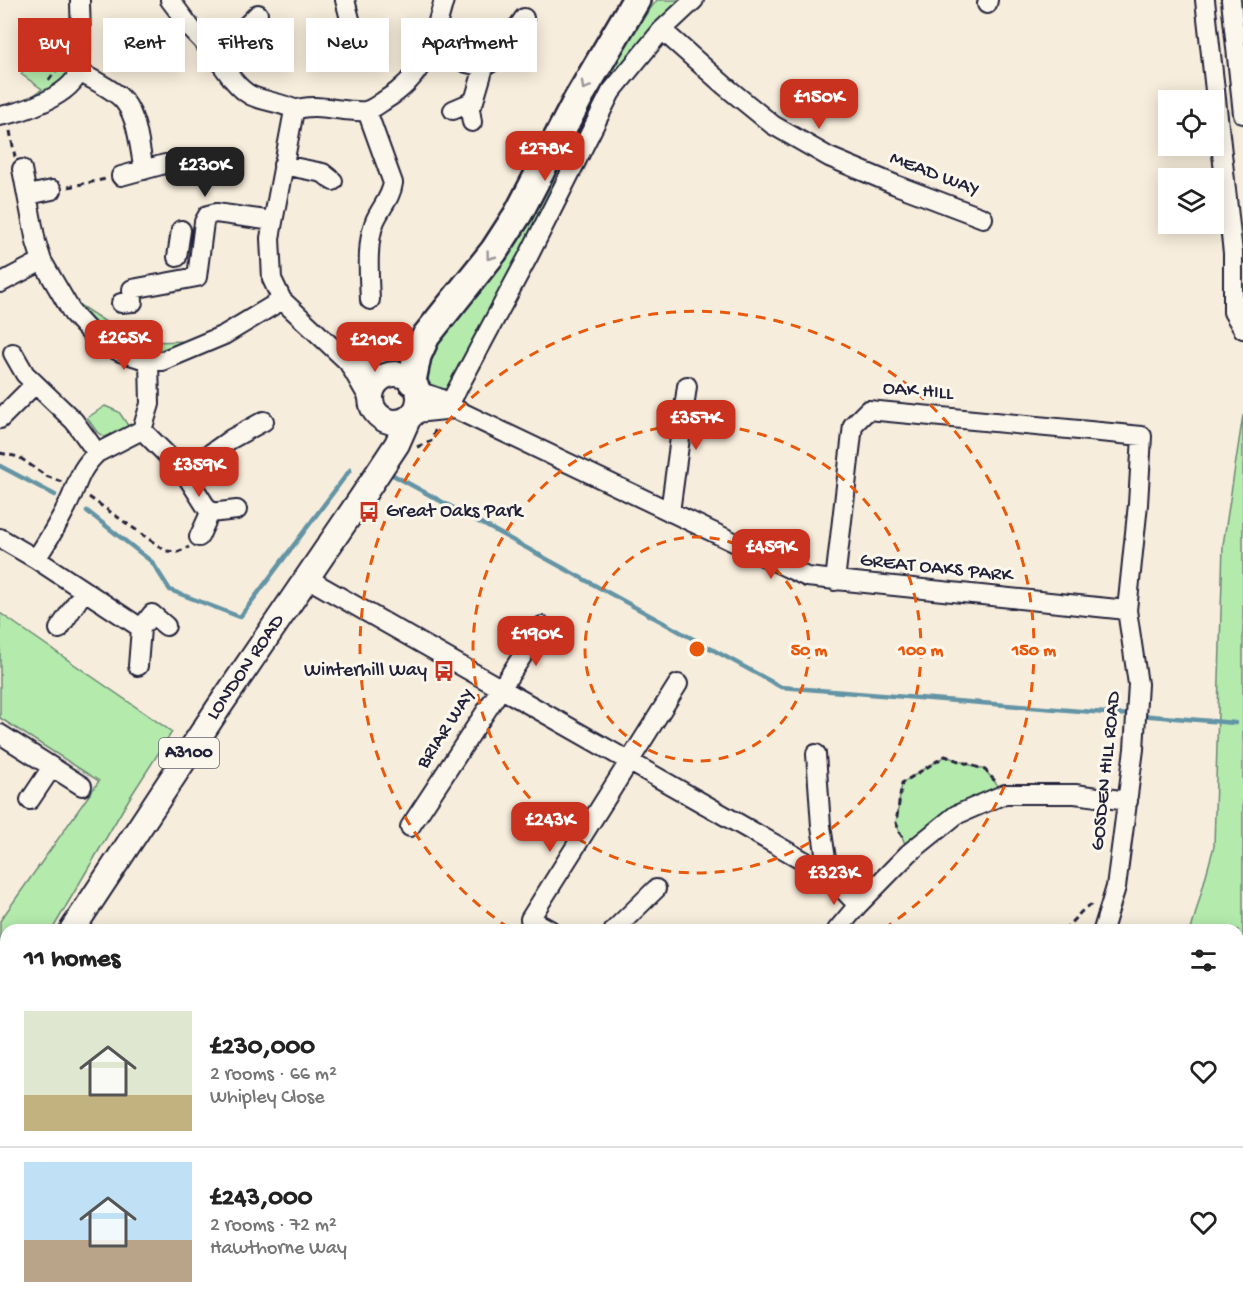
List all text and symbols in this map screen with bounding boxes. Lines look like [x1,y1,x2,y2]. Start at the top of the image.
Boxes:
chip: Buy [18,18,91,72]
chip: Rent [103,18,185,72]
chip: Filters [197,18,294,72]
chip: New [306,18,389,72]
chip: Apartment [401,18,537,72]
pin: £150K [777,79,861,130]
one-way arrow [581,80,592,90]
text: £150K [794,87,844,110]
map controls [1158,90,1224,234]
button: locate [1158,90,1224,156]
pin: £278K [503,131,587,182]
text: £278K [519,139,571,162]
pin: £230K [163,147,247,198]
street label: MEAD WAY [886,147,982,203]
text: £230K [179,155,231,178]
button: layers [1158,168,1224,234]
one-way arrow [486,250,497,261]
pin: £265K [82,320,166,371]
pin: £210K [333,322,417,373]
text: £265K [99,328,149,351]
text: £210K [350,330,400,353]
street label: OAK HILL [882,377,955,407]
pin: £357K [654,400,738,451]
text: £357K [670,408,722,431]
pin: £359K [157,447,241,498]
text: £359K [174,455,224,478]
bus stop icon: Great Oaks Park [357,500,381,524]
place label: Great Oaks Park [386,501,524,524]
pin: £459K [729,529,813,580]
text: £459K [746,537,796,560]
street label: GREAT OAKS PARK [859,550,1015,589]
street label: LONDON ROAD [202,609,291,725]
pin: £190K [494,616,578,667]
text: £190K [511,624,561,647]
centre of rings [687,639,707,659]
text: 50 m [791,641,828,662]
text: 100 m [898,641,944,662]
text: 150 m [1011,641,1056,662]
bus stop icon: Winterhill Way [432,659,456,683]
place label: Winterhill Way [304,660,427,683]
street label: BRIAR WAY [412,685,481,774]
street label: GOSDEN HILL ROAD [1087,689,1127,852]
road number: A3100 [159,738,219,768]
pin: £243K [508,802,592,853]
text: £243K [525,810,575,833]
pin: £323K [792,855,876,906]
text: £323K [809,863,859,886]
icon: filters [1187,944,1220,977]
text: 11 homes [24,945,120,976]
text: £230,000 [210,1033,315,1064]
icon: home [72,1035,144,1107]
icon: heart [1187,1055,1220,1088]
text: 2 rooms · 66 m² [210,1064,337,1087]
text: Whipley Close [210,1087,325,1110]
text: £243,000 [210,1184,313,1215]
icon: home [72,1186,144,1258]
icon: heart [1187,1206,1220,1239]
text: 2 rooms · 72 m² [210,1215,337,1238]
text: Hawthorne Way [210,1238,347,1261]

